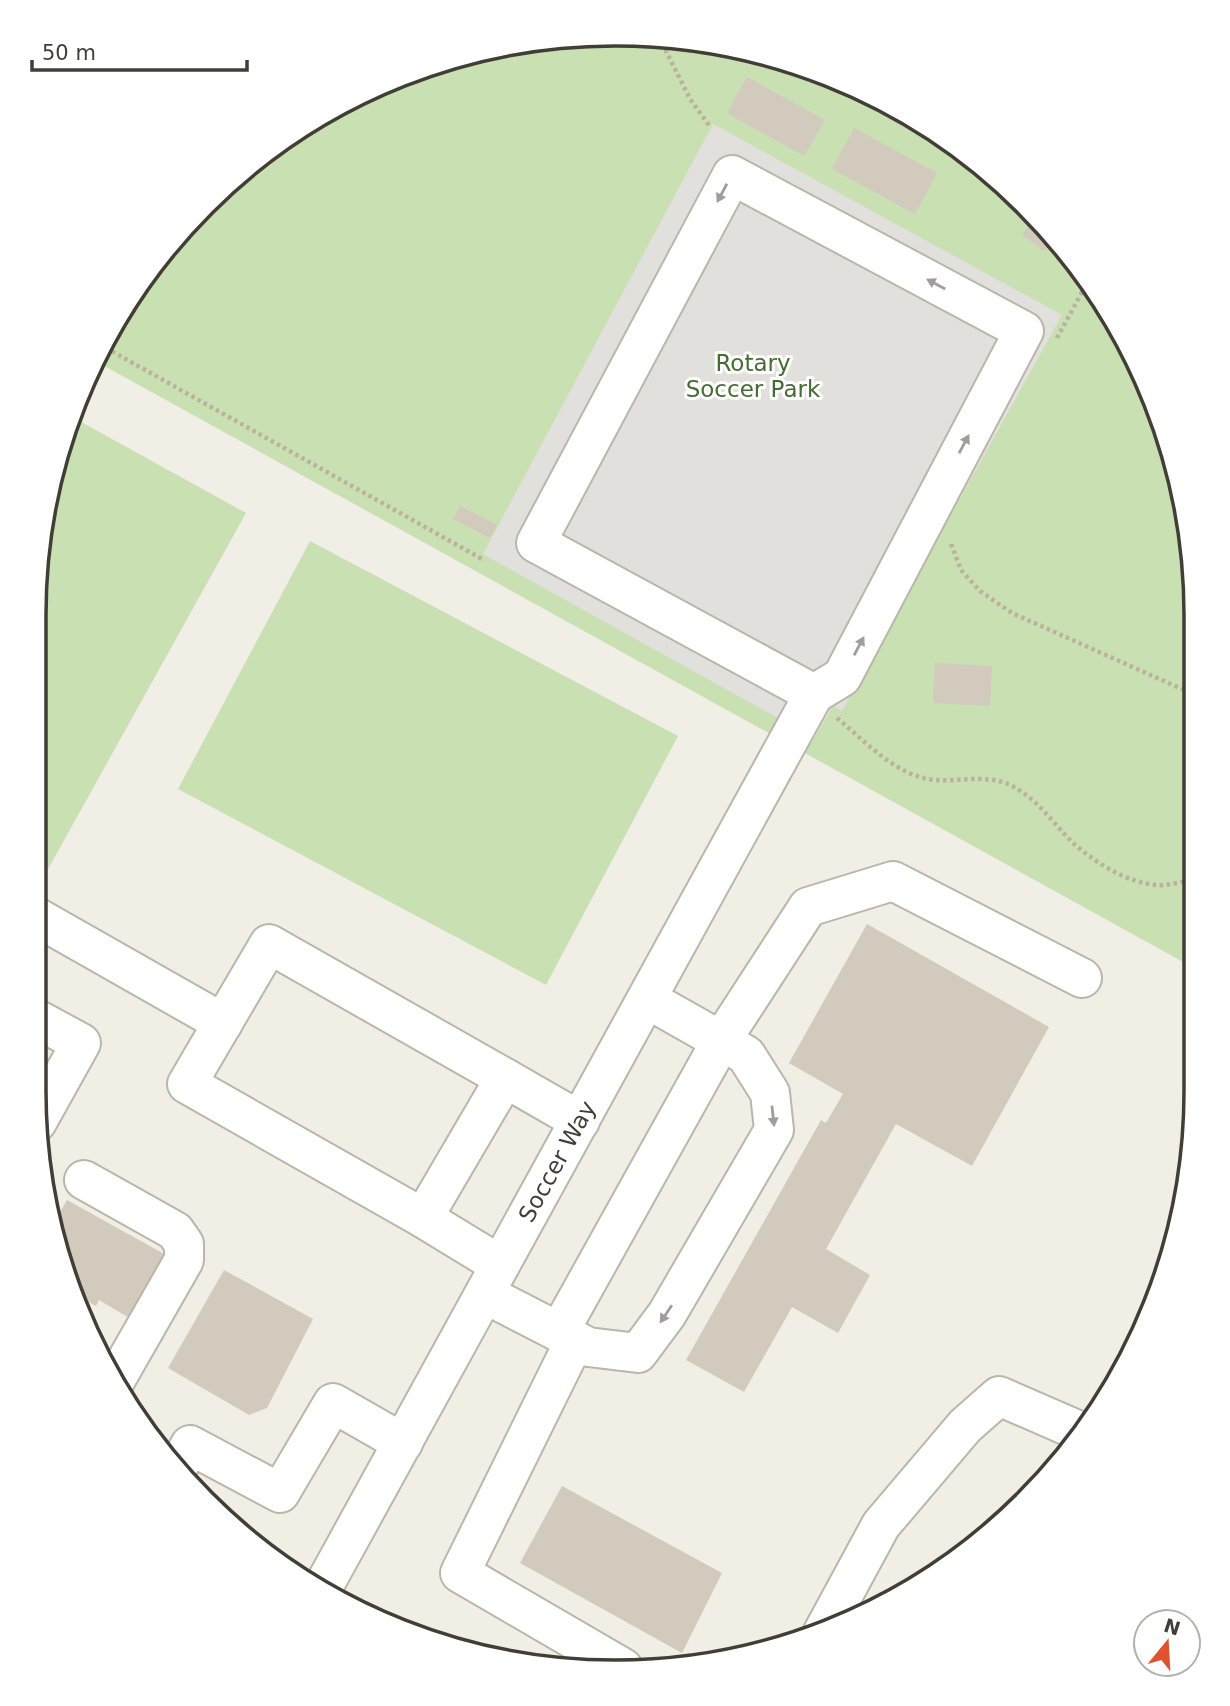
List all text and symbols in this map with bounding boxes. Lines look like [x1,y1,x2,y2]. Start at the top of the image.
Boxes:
scale bar [32,28,247,72]
text: 50 m [42,41,96,65]
one-way arrow [716,184,728,203]
one-way arrow [926,278,945,290]
park label: Rotary Soccer Park [686,350,821,402]
one-way arrow [958,434,970,454]
one-way arrow [853,636,864,656]
street label: Soccer Way [513,1096,601,1226]
one-way arrow [767,1105,778,1127]
one-way arrow [660,1305,673,1324]
north arrow [1132,1608,1202,1678]
text: N [1161,1614,1183,1640]

